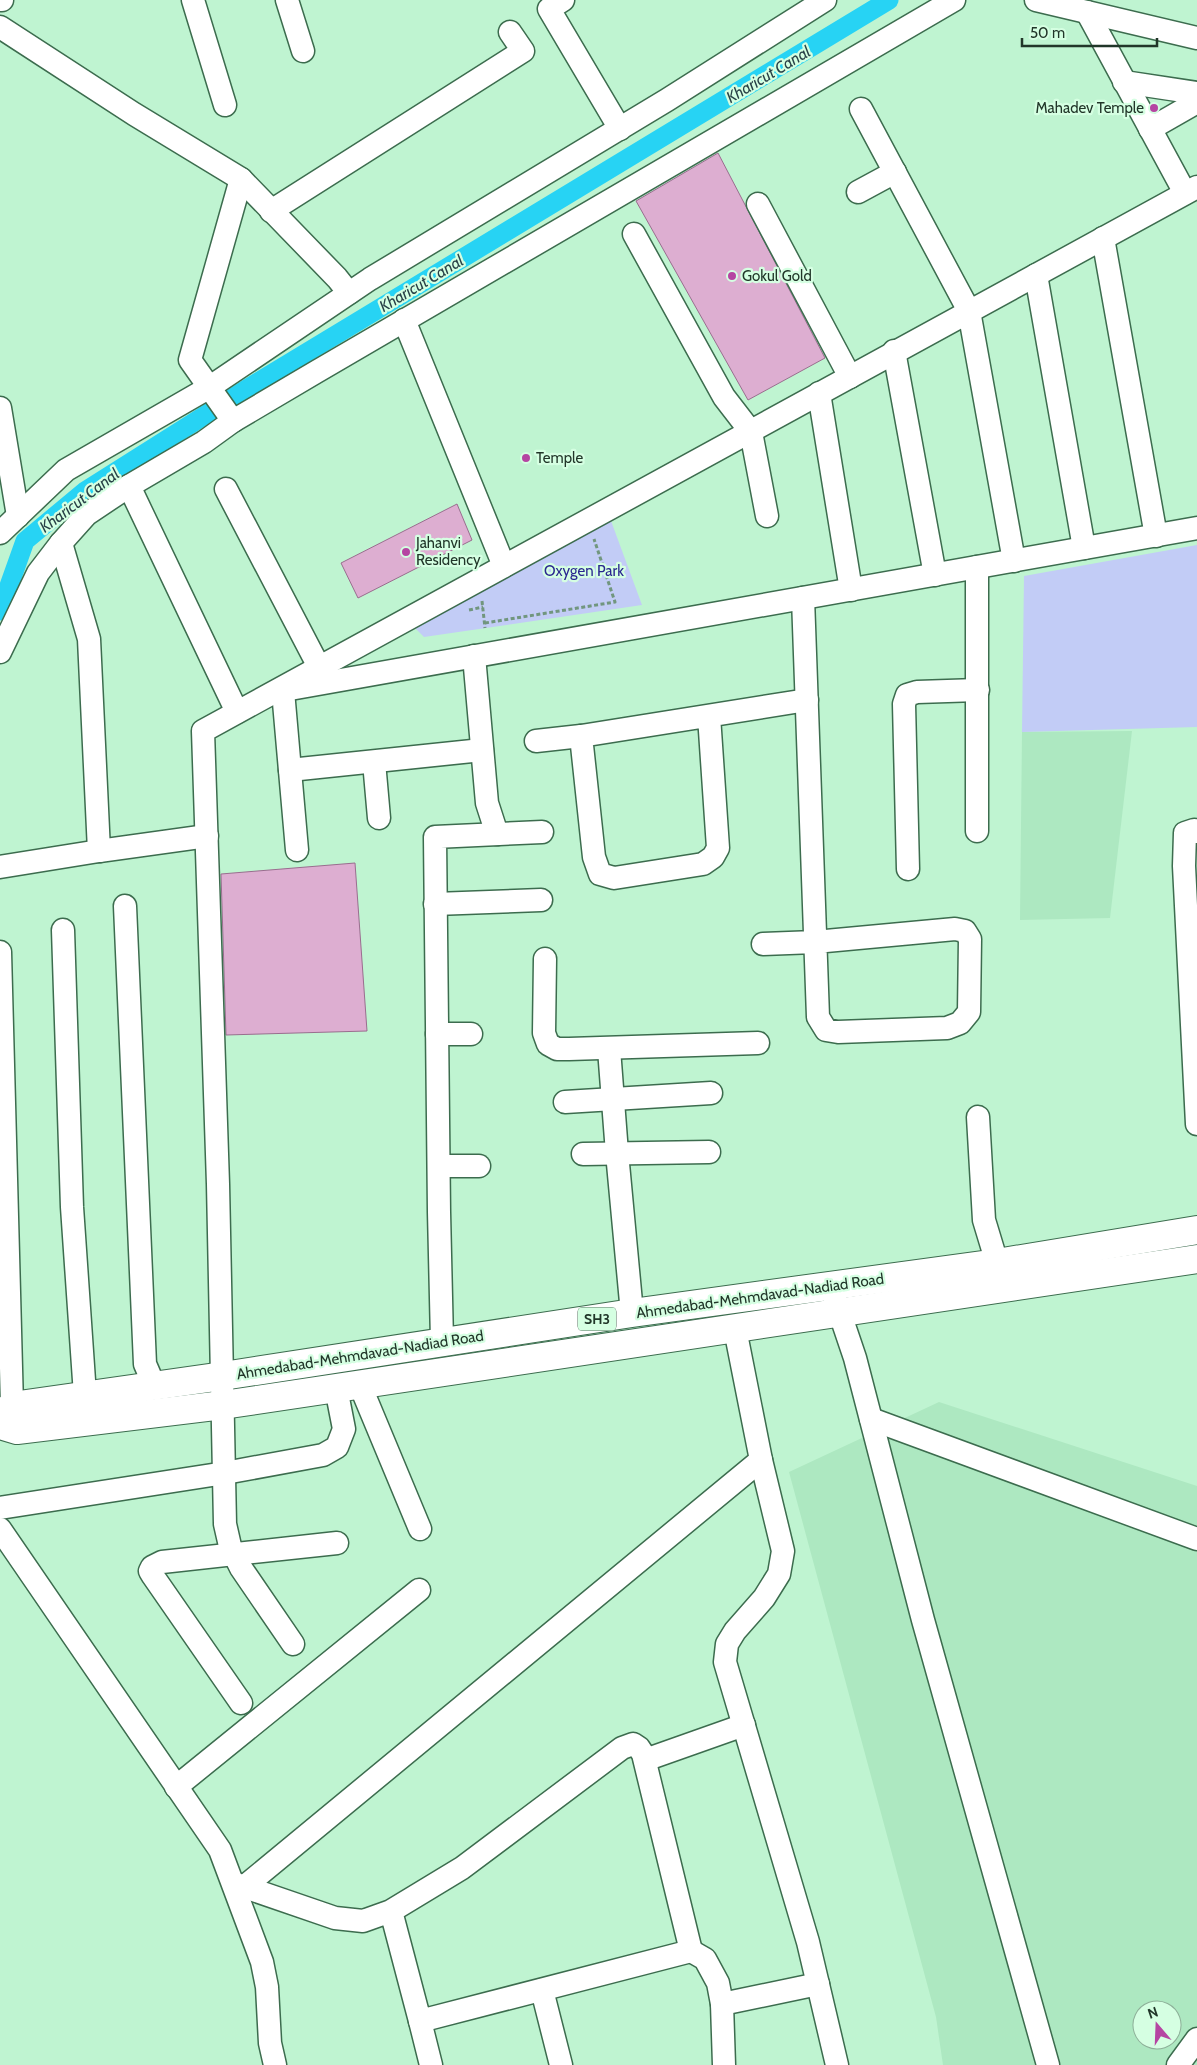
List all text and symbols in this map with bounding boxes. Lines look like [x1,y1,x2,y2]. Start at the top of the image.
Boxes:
scale bar [1022,15,1157,47]
text: 50 m [1030,24,1065,42]
water label: Kharicut Canal [723,42,814,107]
place label: Mahadev Temple [1036,99,1144,117]
marker: Mahadev Temple [1148,102,1160,114]
water label: Kharicut Canal [376,251,467,316]
place label: Gokul Gold [742,267,812,285]
marker: Gokul Gold [726,270,738,282]
place label: Temple [536,449,583,467]
marker: Temple [520,452,532,464]
water label: Kharicut Canal [36,464,123,537]
place label: Jahanvi Residency [415,534,481,569]
marker: Jahanvi Residency [400,546,412,558]
park label: Oxygen Park [544,562,624,580]
street label: Ahmedabad-Mehmdavad-Nadiad Road [635,1270,885,1322]
road number: SH3 [578,1308,616,1330]
street label: Ahmedabad-Mehmdavad-Nadiad Road [235,1327,485,1383]
north arrow [1132,2000,1182,2050]
text: N [1145,2003,1160,2023]

